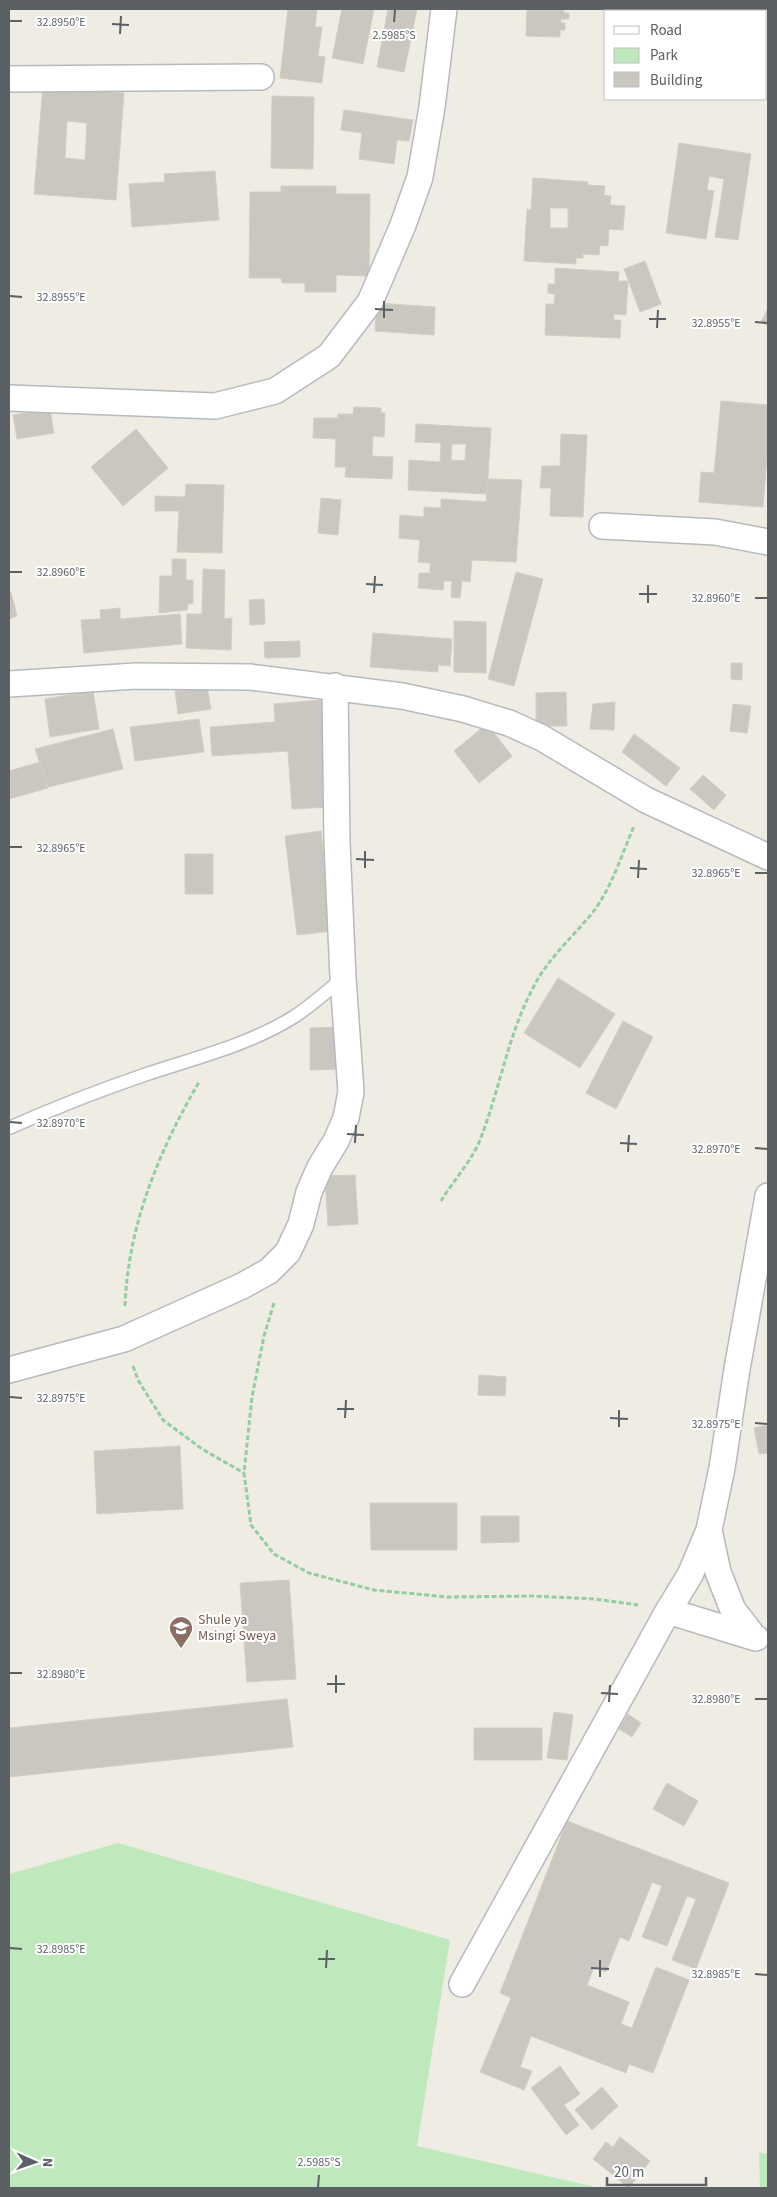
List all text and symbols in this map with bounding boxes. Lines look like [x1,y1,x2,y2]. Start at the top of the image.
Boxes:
legend [604,10,767,100]
text: 32.8950°E [36,14,86,31]
text: Road [650,20,682,41]
text: 2.5985°S [372,27,416,44]
text: Park [650,45,679,66]
text: Building [650,70,703,91]
text: 32.8955°E [36,289,86,306]
text: 32.8955°E [691,315,741,332]
text: 32.8960°E [36,564,86,581]
text: 32.8960°E [691,590,741,607]
text: 32.8965°E [36,840,86,857]
text: 32.8965°E [691,865,741,882]
text: 32.8970°E [36,1115,86,1132]
text: 32.8970°E [691,1141,741,1158]
text: 32.8975°E [36,1390,86,1407]
text: 32.8975°E [691,1416,741,1433]
place label: Shule ya Msingi Sweya [198,1610,276,1646]
school or university icon: Shule ya Msingi Sweya [168,1615,194,1649]
text: 32.8980°E [36,1666,86,1683]
text: 32.8980°E [691,1691,741,1708]
text: 32.8985°E [36,1941,86,1958]
text: 32.8985°E [691,1966,741,1983]
north arrow [10,2137,60,2187]
text: 2.5985°S [297,2154,341,2171]
scale bar [607,2154,706,2186]
text: N [37,2157,57,2167]
text: 20 m [614,2162,644,2183]

